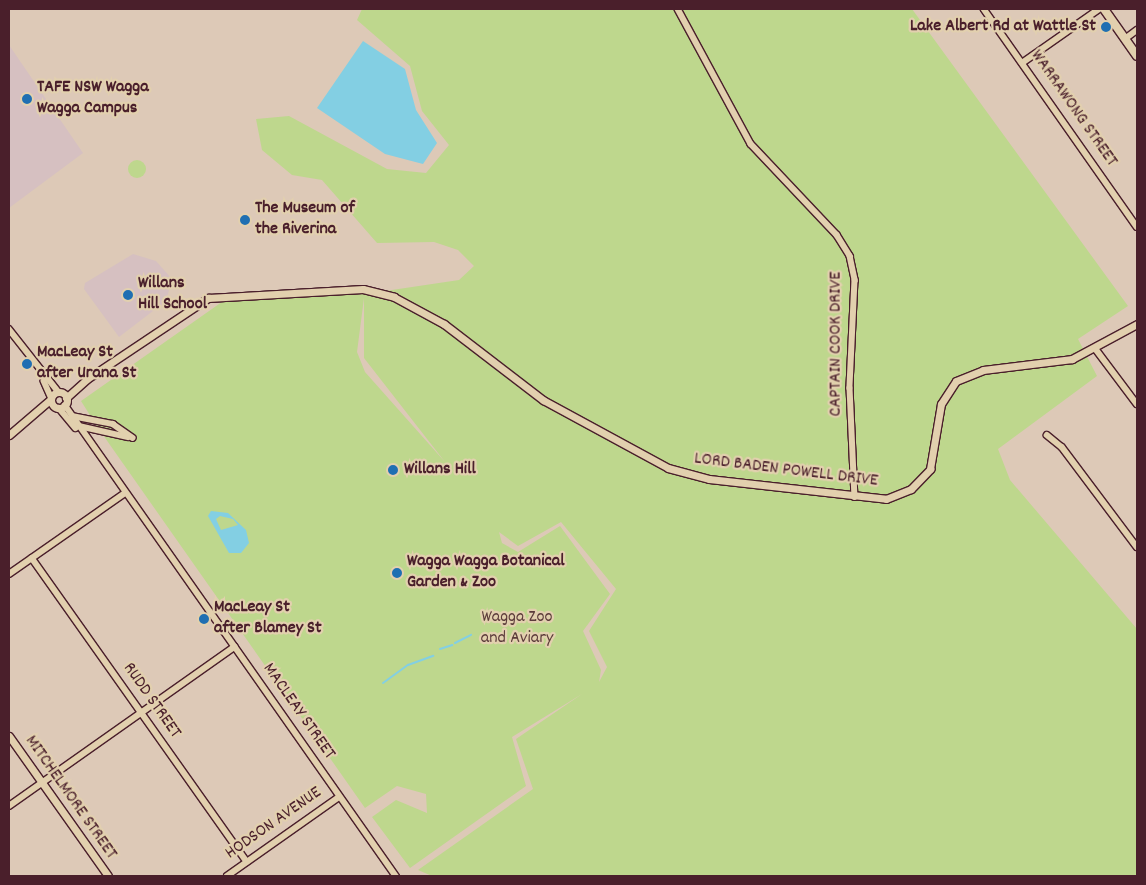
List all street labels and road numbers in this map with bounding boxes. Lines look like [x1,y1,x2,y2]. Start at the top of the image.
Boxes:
street label: WARRAWONG STREET [1025,46,1121,172]
street label: CAPTAIN COOK DRIVE [826,272,848,416]
street label: LORD BADEN POWELL DRIVE [693,449,879,493]
street label: RUDD STREET [117,659,185,743]
street label: MACLEAY STREET [257,660,339,764]
street label: MITCHELMORE STREET [19,732,121,864]
street label: HODSON AVENUE [222,783,326,865]

